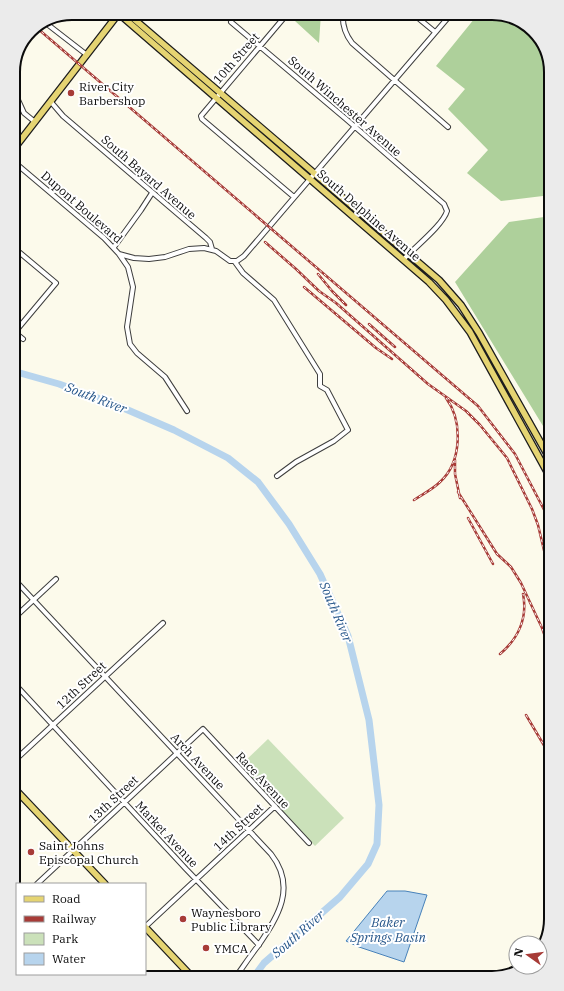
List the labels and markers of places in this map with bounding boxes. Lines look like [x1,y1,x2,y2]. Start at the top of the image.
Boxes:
place label: River City Barbershop [79,79,145,108]
marker: River City Barbershop [66,88,76,98]
place label: Saint Johns Episcopal Church [39,838,139,867]
marker: Saint Johns Episcopal Church [26,847,36,857]
place label: Waynesboro Public Library [191,905,272,934]
marker: Waynesboro Public Library [178,914,188,924]
place label: YMCA [214,941,249,956]
marker: YMCA [201,943,211,953]

